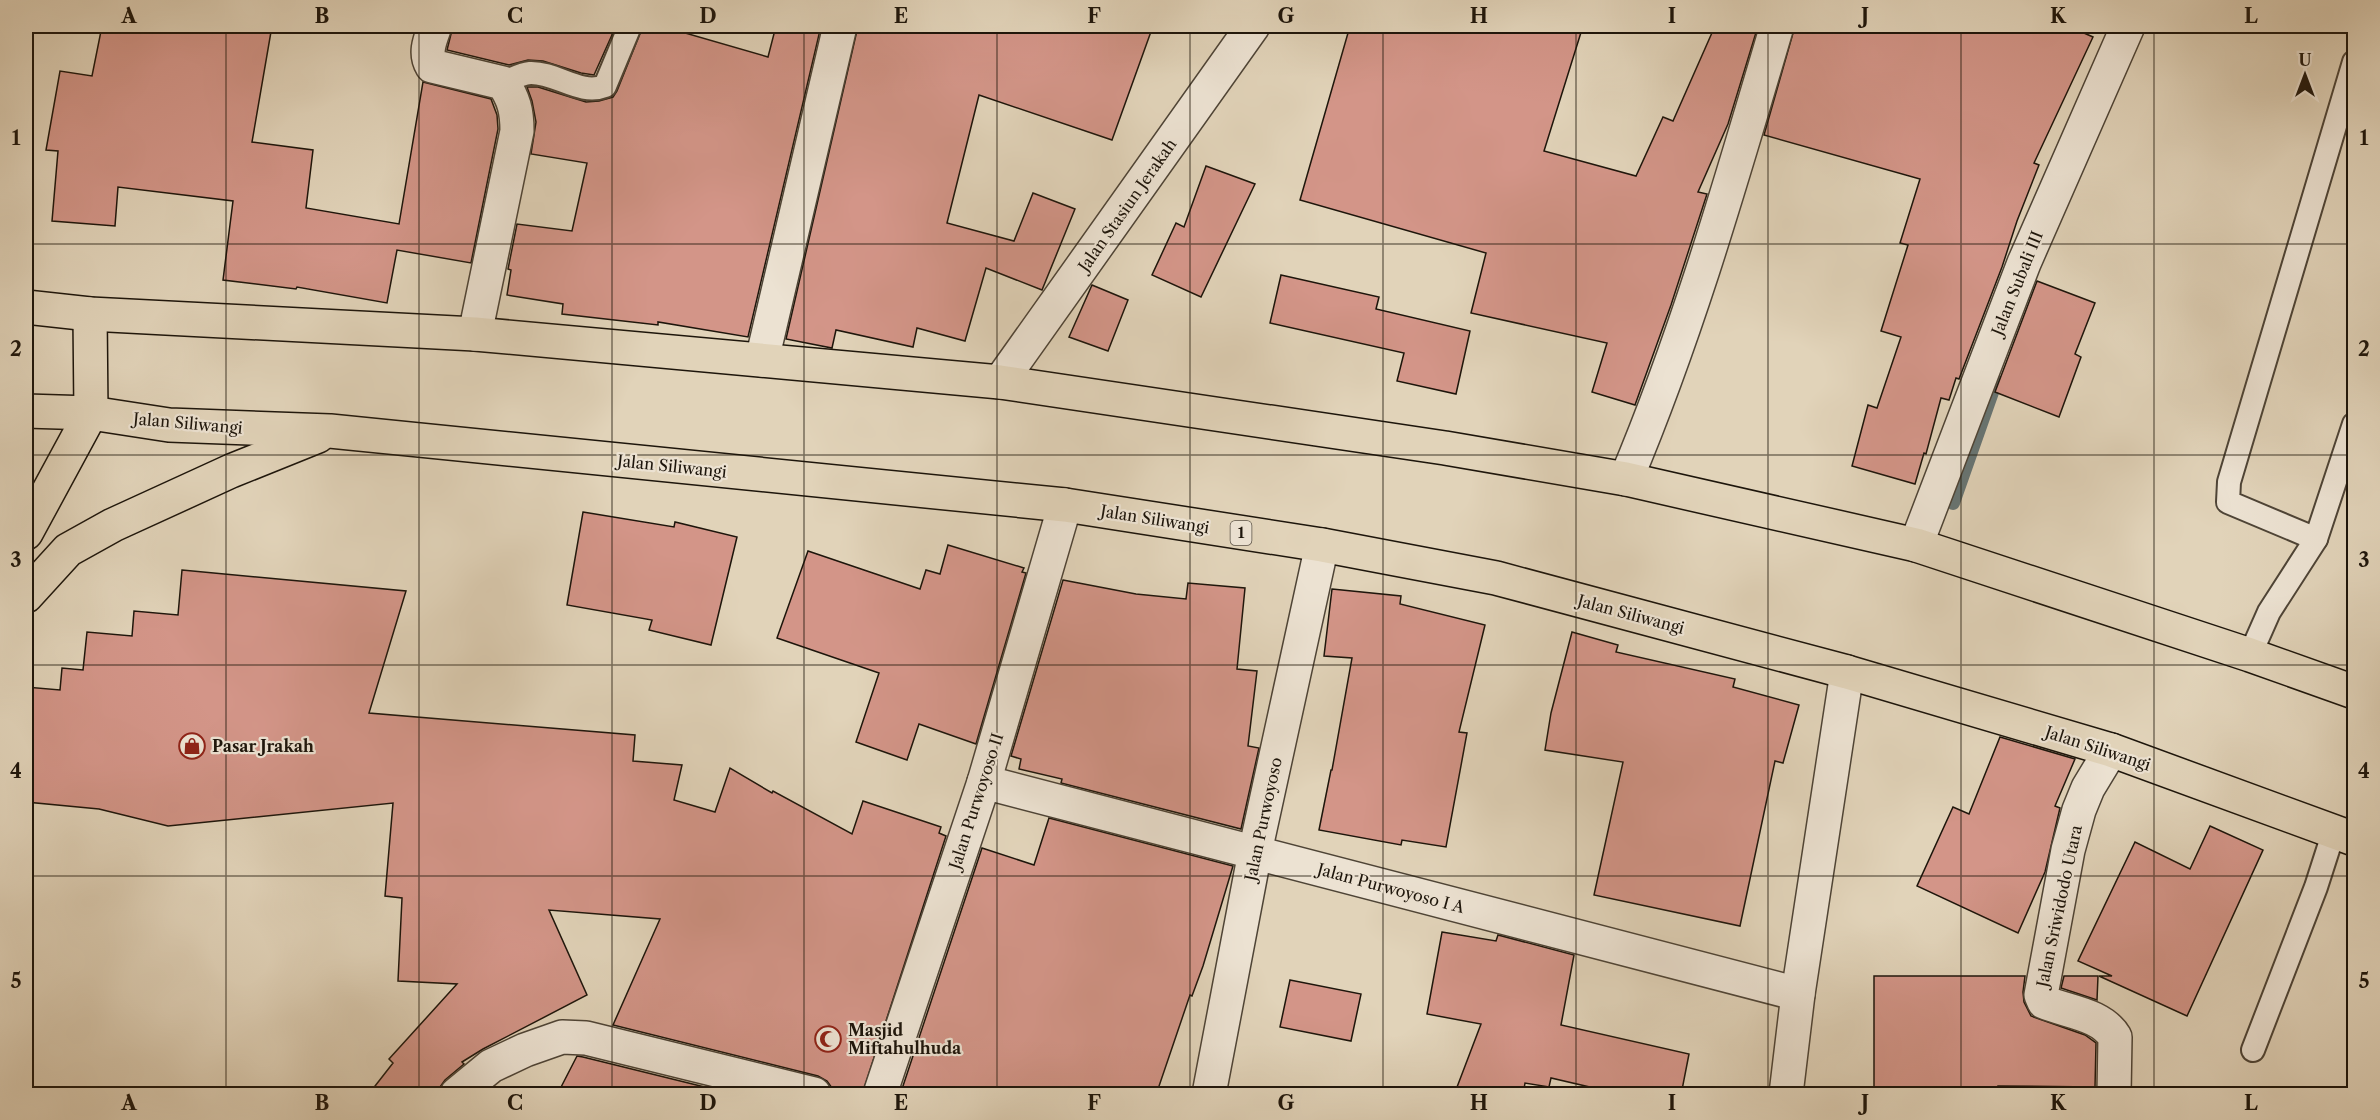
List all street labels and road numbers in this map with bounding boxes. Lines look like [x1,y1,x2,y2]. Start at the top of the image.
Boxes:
street label: Jalan Stasiun Jerakah [1072,135,1180,278]
street label: Jalan Subali III [1986,228,2047,341]
street label: Jalan Siliwangi [129,408,244,438]
street label: Jalan Siliwangi [613,450,728,482]
street label: Jalan Siliwangi [1096,500,1211,537]
road number: 1 [1230,521,1252,545]
street label: Jalan Siliwangi [1572,589,1687,638]
street label: Jalan Siliwangi [2040,721,2153,775]
street label: Jalan Purwoyoso II [944,730,1007,875]
street label: Jalan Purwoyoso [1240,755,1286,886]
street label: Jalan Sriwidodo Utara [2031,823,2086,992]
street label: Jalan Purwoyoso I A [1312,858,1468,918]

